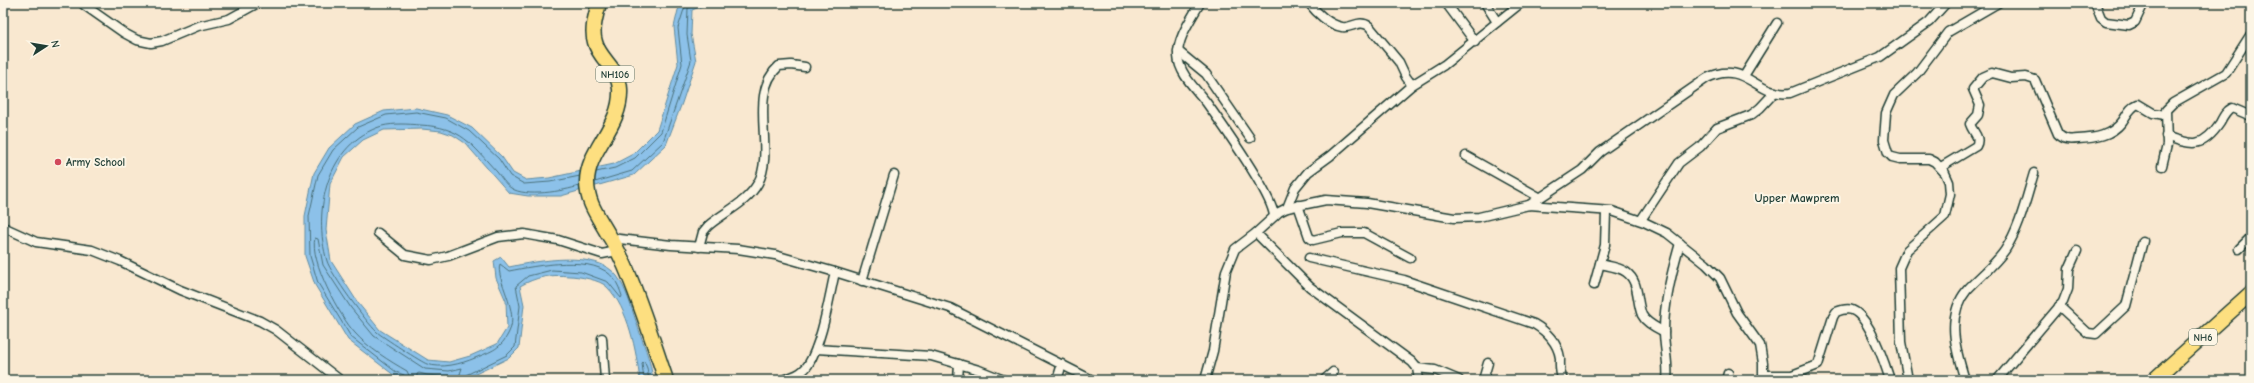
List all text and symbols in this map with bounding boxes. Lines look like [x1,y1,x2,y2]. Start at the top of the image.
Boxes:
north arrow [26,26,66,66]
text: N [48,39,62,49]
road number: NH106 [596,66,634,82]
place label: Army School [66,156,125,169]
marker: Army School [53,157,63,167]
district label: Upper Mawprem [1755,191,1839,205]
road number: NH6 [2189,329,2217,345]

